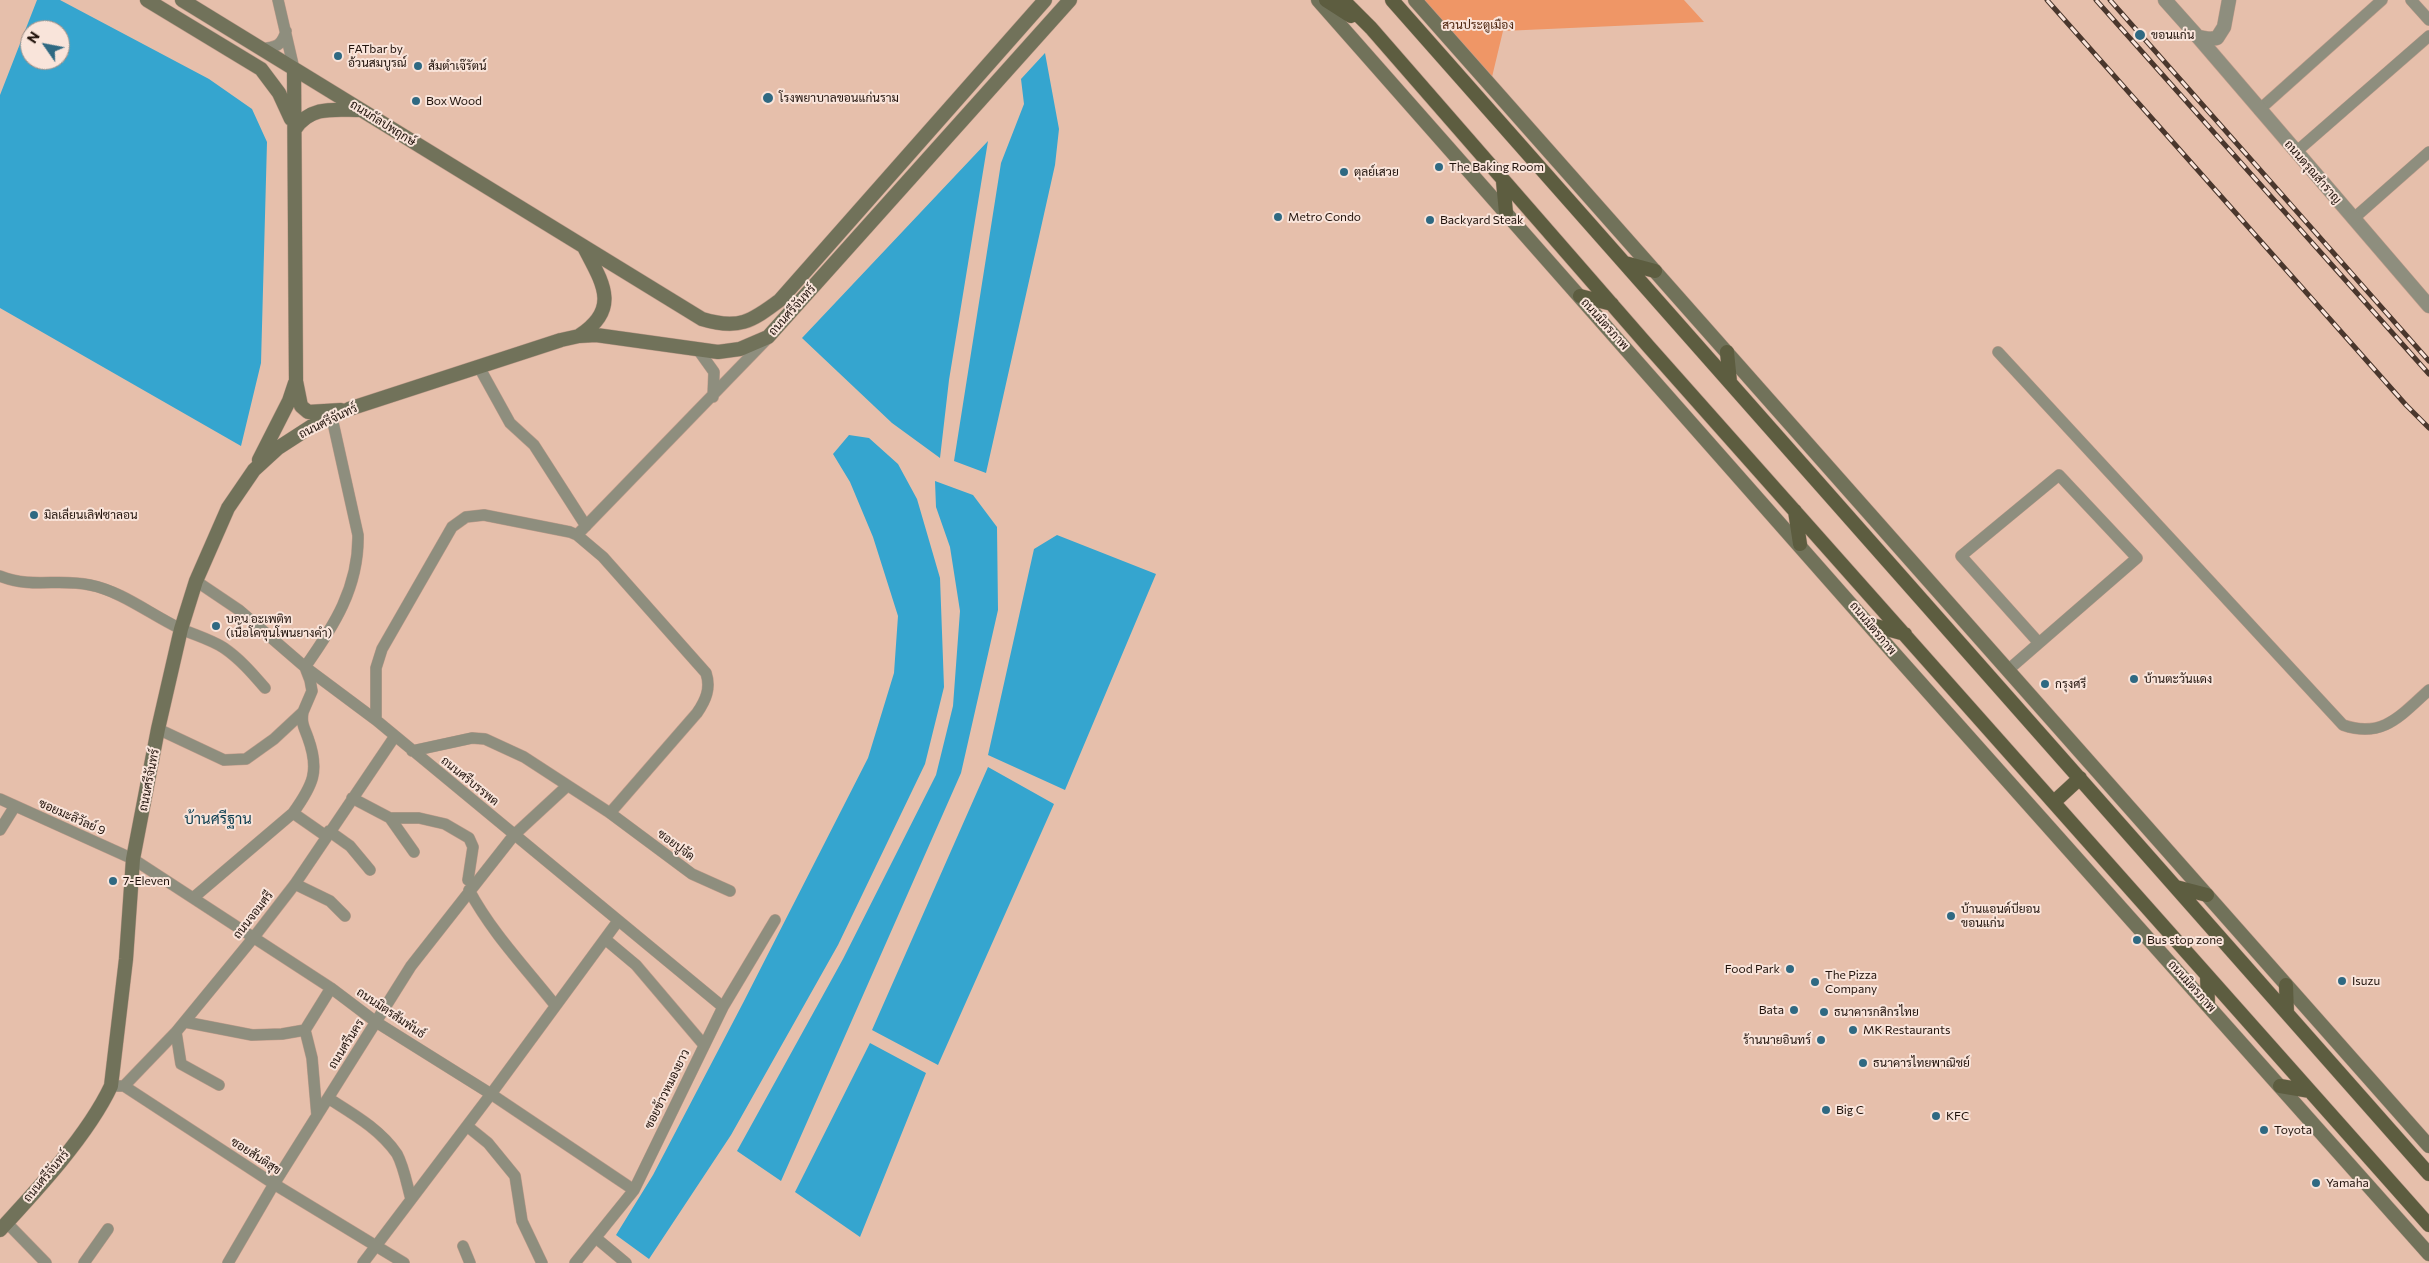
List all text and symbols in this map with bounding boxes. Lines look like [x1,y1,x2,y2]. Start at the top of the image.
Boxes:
park label: สวนประตูเมือง [1442,18,1514,32]
north arrow [20,20,70,70]
text: N [23,28,43,46]
marker: ขอนแก่น [2133,28,2147,42]
place label: ขอนแก่น [2151,28,2194,42]
place label: FATbar by อ้วนสมบูรณ์ [348,42,407,70]
marker: FATbar by อ้วนสมบูรณ์ [332,50,344,62]
place label: ส้มตำเจ๊รัตน์ [428,59,487,73]
marker: ส้มตำเจ๊รัตน์ [412,60,424,72]
marker: โรงพยาบาลขอนแก่นราม [761,91,775,105]
place label: โรงพยาบาลขอนแก่นราม [779,91,899,105]
place label: Box Wood [426,94,482,108]
marker: Box Wood [410,95,422,107]
street label: ถนนกัลปพฤกษ์ [348,97,418,149]
street label: ถนนดรุณสำราญ [2281,137,2345,207]
place label: The Baking Room [1449,160,1544,174]
marker: The Baking Room [1433,161,1445,173]
place label: ตุลย์เสวย [1354,165,1399,179]
marker: ตุลย์เสวย [1338,166,1350,178]
place label: Metro Condo [1288,210,1361,224]
marker: Metro Condo [1272,211,1284,223]
place label: Backyard Steak [1440,213,1524,227]
marker: Backyard Steak [1424,214,1436,226]
street label: ถนนศรีจันทร์ [765,282,819,338]
street label: ถนนมิตรภาพ [1578,295,1632,353]
street label: ถนนศรีจันทร์ [296,401,360,441]
place label: มิลเลียนเลิฟซาลอน [44,508,138,522]
marker: มิลเลียนเลิฟซาลอน [28,509,40,521]
street label: ถนนมิตรภาพ [1847,599,1899,657]
place label: บอน อะเพติท (เนื้อโคขุนโพนยางคำ) [226,612,332,640]
marker: บอน อะเพติท (เนื้อโคขุนโพนยางคำ) [210,620,222,632]
place label: บ้านตะวันแดง [2144,672,2212,686]
marker: บ้านตะวันแดง [2128,673,2140,685]
place label: กรุงศรี [2055,677,2086,691]
marker: กรุงศรี [2039,678,2051,690]
street label: ถนนศรีจันทร์ [136,748,162,812]
street label: ถนนศรีบรรพด [438,753,502,809]
street label: ซอยมะลิวัลย์ 9 [36,796,108,838]
district label: บ้านศรีฐาน [184,810,252,828]
street label: ซอยปูจัด [655,826,697,864]
place label: 7-Eleven [123,874,170,888]
marker: 7-Eleven [107,875,119,887]
street label: ถนนจอมศรี [230,888,276,942]
place label: บ้านแอนด์บียอน ขอนแก่น [1961,902,2040,930]
marker: บ้านแอนด์บียอน ขอนแก่น [1945,910,1957,922]
place label: Bus stop zone [2147,933,2222,947]
marker: Bus stop zone [2131,934,2143,946]
street label: ถนนมิตรภาพ [2165,957,2219,1015]
place label: Food Park [1725,962,1780,976]
marker: Food Park [1784,963,1796,975]
place label: The Pizza Company [1825,968,1877,996]
place label: Isuzu [2352,974,2380,988]
marker: Isuzu [2336,975,2348,987]
marker: The Pizza Company [1809,976,1821,988]
street label: ถนนมิตรสัมพันธ์ [354,985,428,1041]
place label: Bata [1759,1003,1784,1017]
marker: Bata [1788,1004,1800,1016]
place label: ธนาคารกสิกรไทย [1834,1005,1919,1019]
marker: ธนาคารกสิกรไทย [1818,1006,1830,1018]
street label: ถนนศรีนคร [325,1016,367,1072]
place label: MK Restaurants [1863,1023,1950,1037]
marker: MK Restaurants [1847,1024,1859,1036]
place label: ร้านนายอินทร์ [1743,1033,1811,1047]
marker: ร้านนายอินทร์ [1815,1034,1827,1046]
street label: ซอยข้าวหมองยาว [642,1047,692,1131]
place label: ธนาคารไทยพาณิชย์ [1873,1056,1970,1070]
marker: ธนาคารไทยพาณิชย์ [1857,1057,1869,1069]
place label: Big C [1836,1103,1864,1117]
marker: Big C [1820,1104,1832,1116]
place label: KFC [1946,1109,1969,1123]
marker: KFC [1930,1110,1942,1122]
place label: Toyota [2274,1123,2312,1137]
marker: Toyota [2258,1124,2270,1136]
street label: ซอยสันติสุข [228,1134,284,1178]
street label: ถนนศรีจันทร์ [20,1147,72,1205]
place label: Yamaha [2326,1176,2369,1190]
marker: Yamaha [2310,1177,2322,1189]

